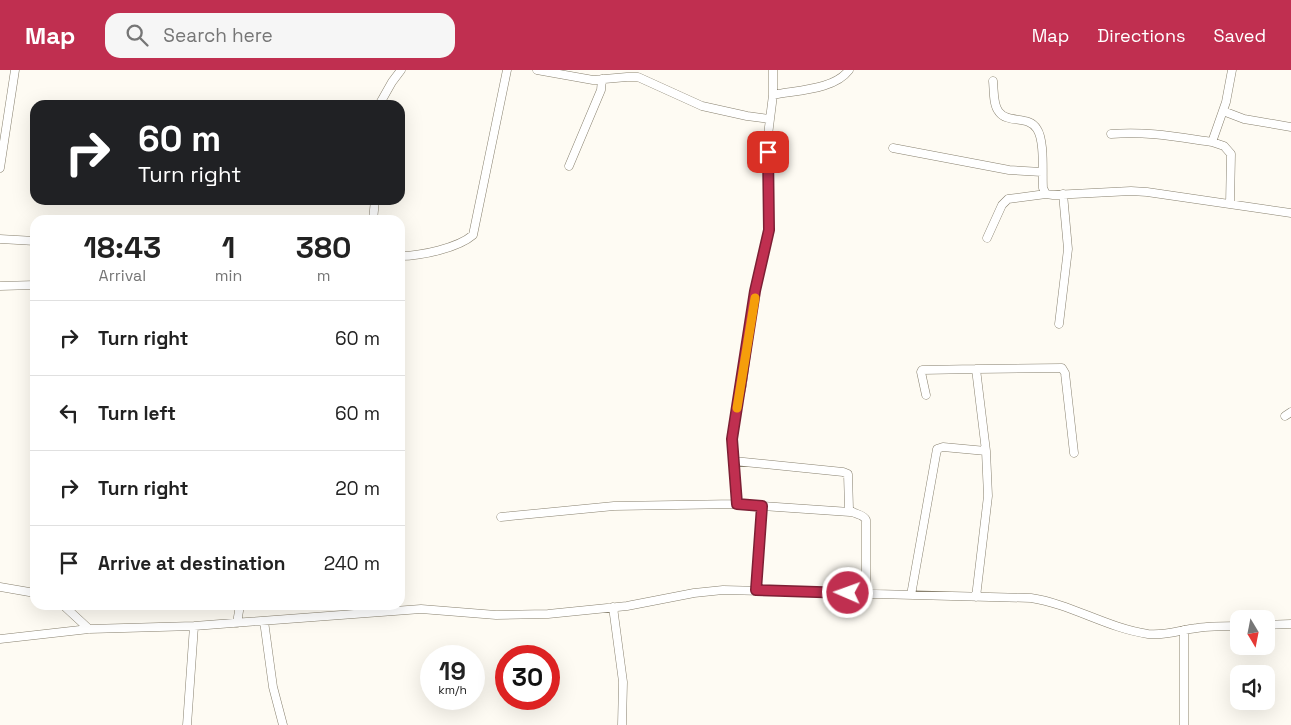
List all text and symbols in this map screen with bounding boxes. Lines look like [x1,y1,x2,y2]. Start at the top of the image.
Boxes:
search box [105,13,455,58]
text: Map [25,20,75,51]
icon: search [123,21,151,49]
text: Search here [163,23,273,48]
text: Map [1032,24,1069,47]
text: Directions [1097,24,1186,47]
text: Saved [1214,24,1266,47]
text: 60 m [138,117,221,161]
icon: right [55,120,120,185]
pin [747,131,789,173]
icon: arrive [754,138,782,166]
text: Turn right [138,160,241,188]
text: 18:43 [83,228,161,267]
text: 1 [222,228,235,267]
text: 380 [296,228,351,267]
text: Arrival [99,265,146,286]
text: min [215,265,242,286]
text: m [317,265,331,286]
icon: right [55,324,83,352]
text: Turn right [98,326,188,351]
text: 60 m [335,326,380,351]
icon: left [55,399,83,427]
text: Turn left [98,401,176,426]
text: 60 m [335,401,380,426]
icon: right [55,474,83,502]
text: Turn right [98,476,188,501]
text: 20 m [335,476,380,501]
icon: arrive [55,549,83,577]
text: Arrive at destination [98,551,286,576]
text: 240 m [324,551,380,576]
position arrow [821,566,873,618]
north arrow [1230,610,1275,655]
map controls [1230,610,1275,710]
speed limit sign: 30 [495,645,560,710]
text: 19 [439,655,466,687]
button: sound [1230,665,1275,710]
text: km/h [438,682,467,698]

